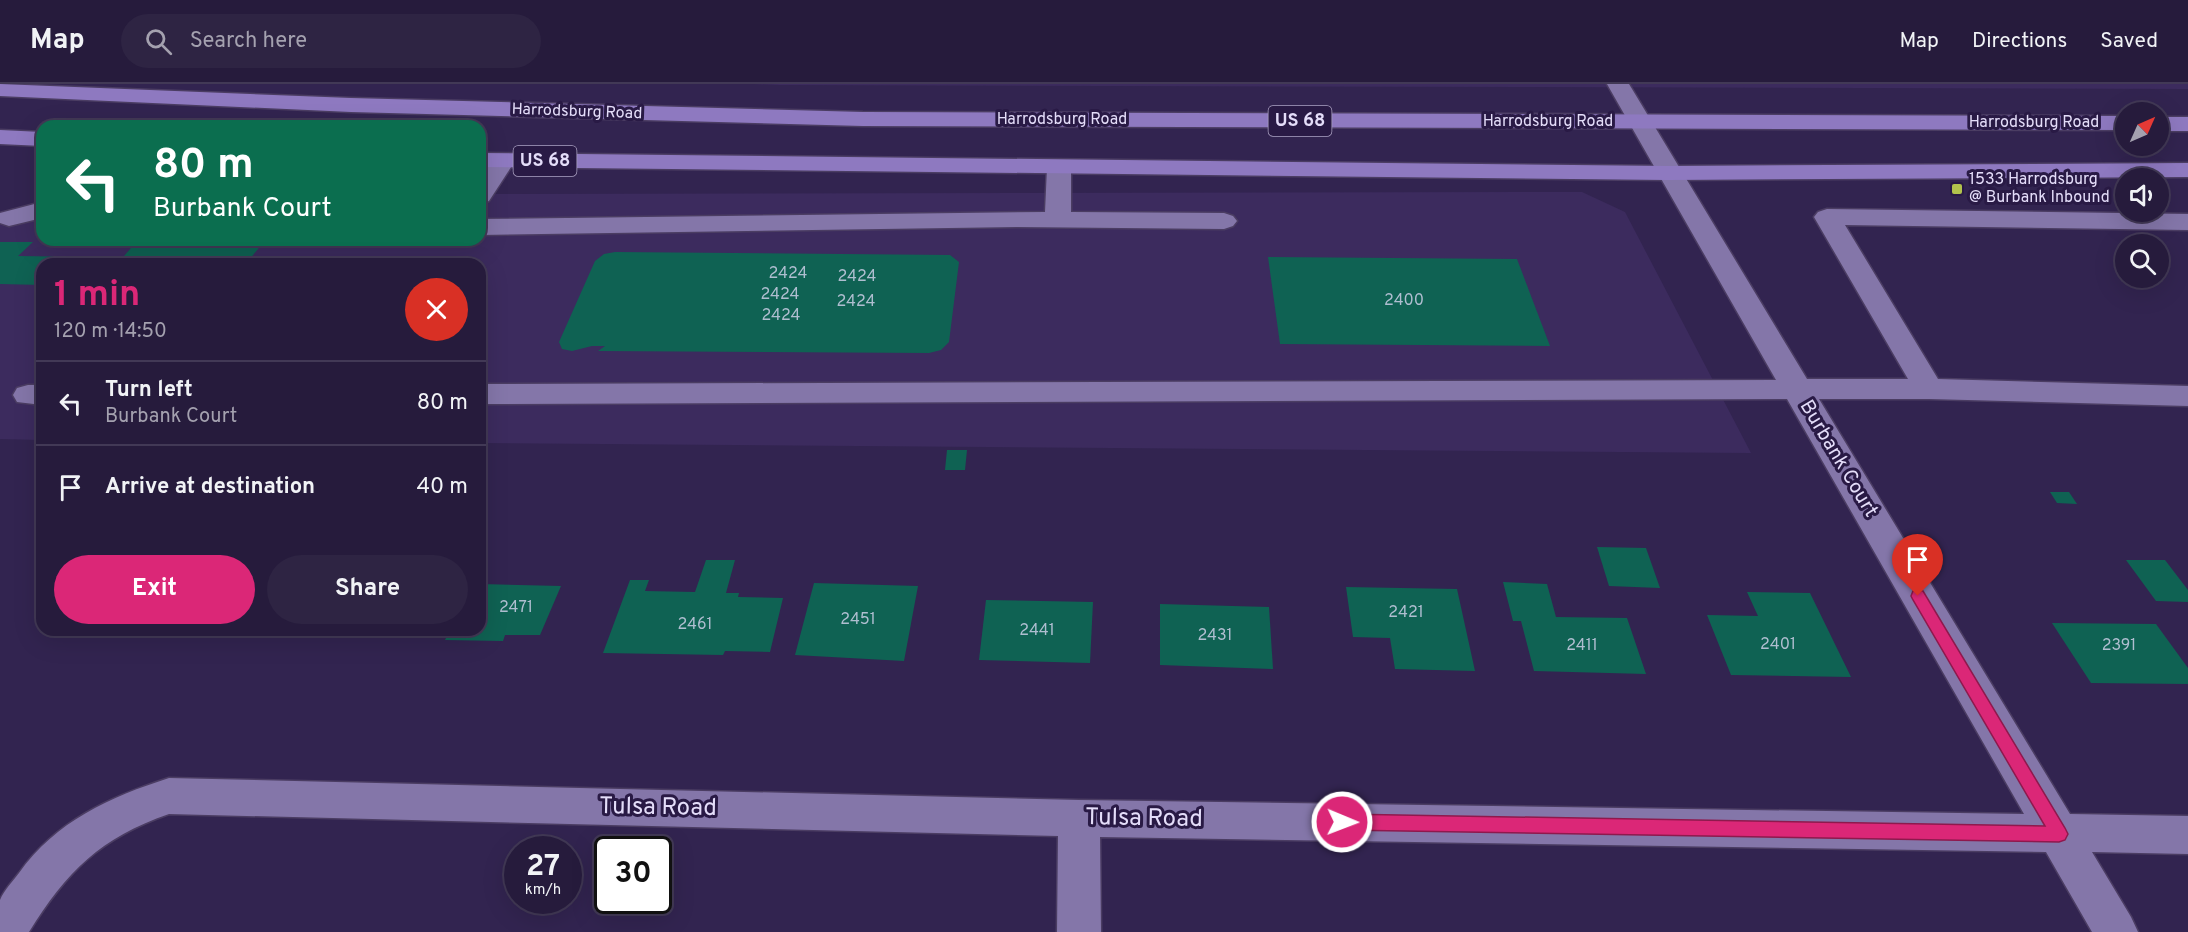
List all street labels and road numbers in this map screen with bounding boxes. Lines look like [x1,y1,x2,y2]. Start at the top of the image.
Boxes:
street label: Harrodsburg Road [511,100,643,124]
road number: US 68 [1268,106,1332,136]
street label: Harrodsburg Road [997,110,1127,130]
street label: Harrodsburg Road [1483,112,1613,132]
street label: Harrodsburg Road [1969,113,2099,133]
road number: US 68 [514,146,576,176]
street label: Burbank Court [1793,396,1883,522]
street label: Tulsa Road [599,792,717,824]
street label: Tulsa Road [1085,803,1203,835]

